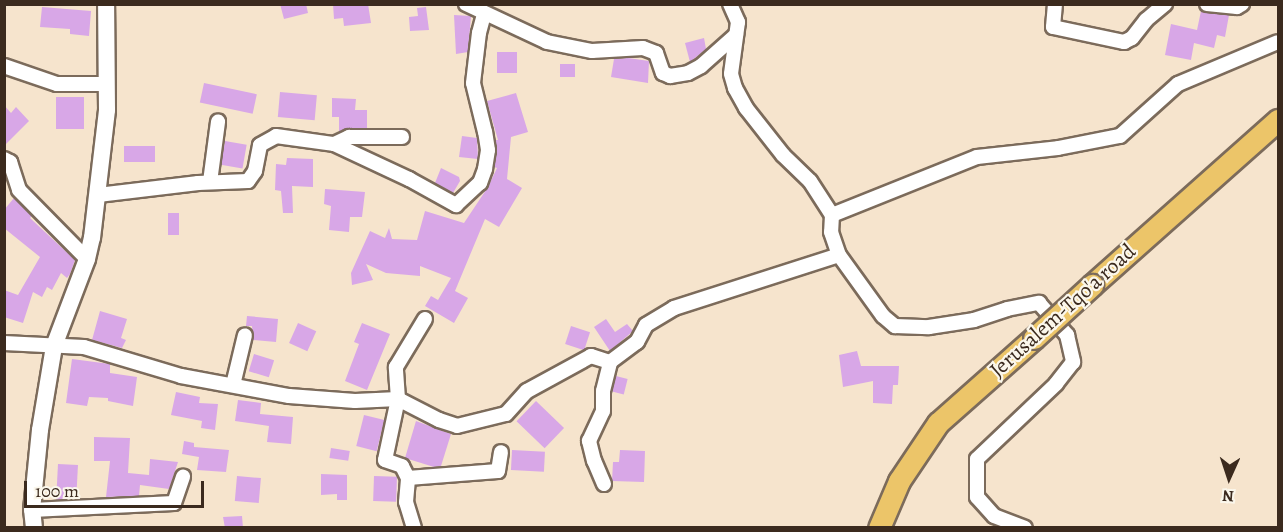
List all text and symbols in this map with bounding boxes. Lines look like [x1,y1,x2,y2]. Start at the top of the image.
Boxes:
street label: Jerusalem-Tqo'a road [985,239,1141,383]
north arrow [1199,448,1259,508]
scale bar [27,469,207,507]
text: 100 m [35,479,79,503]
text: N [1222,485,1234,507]

